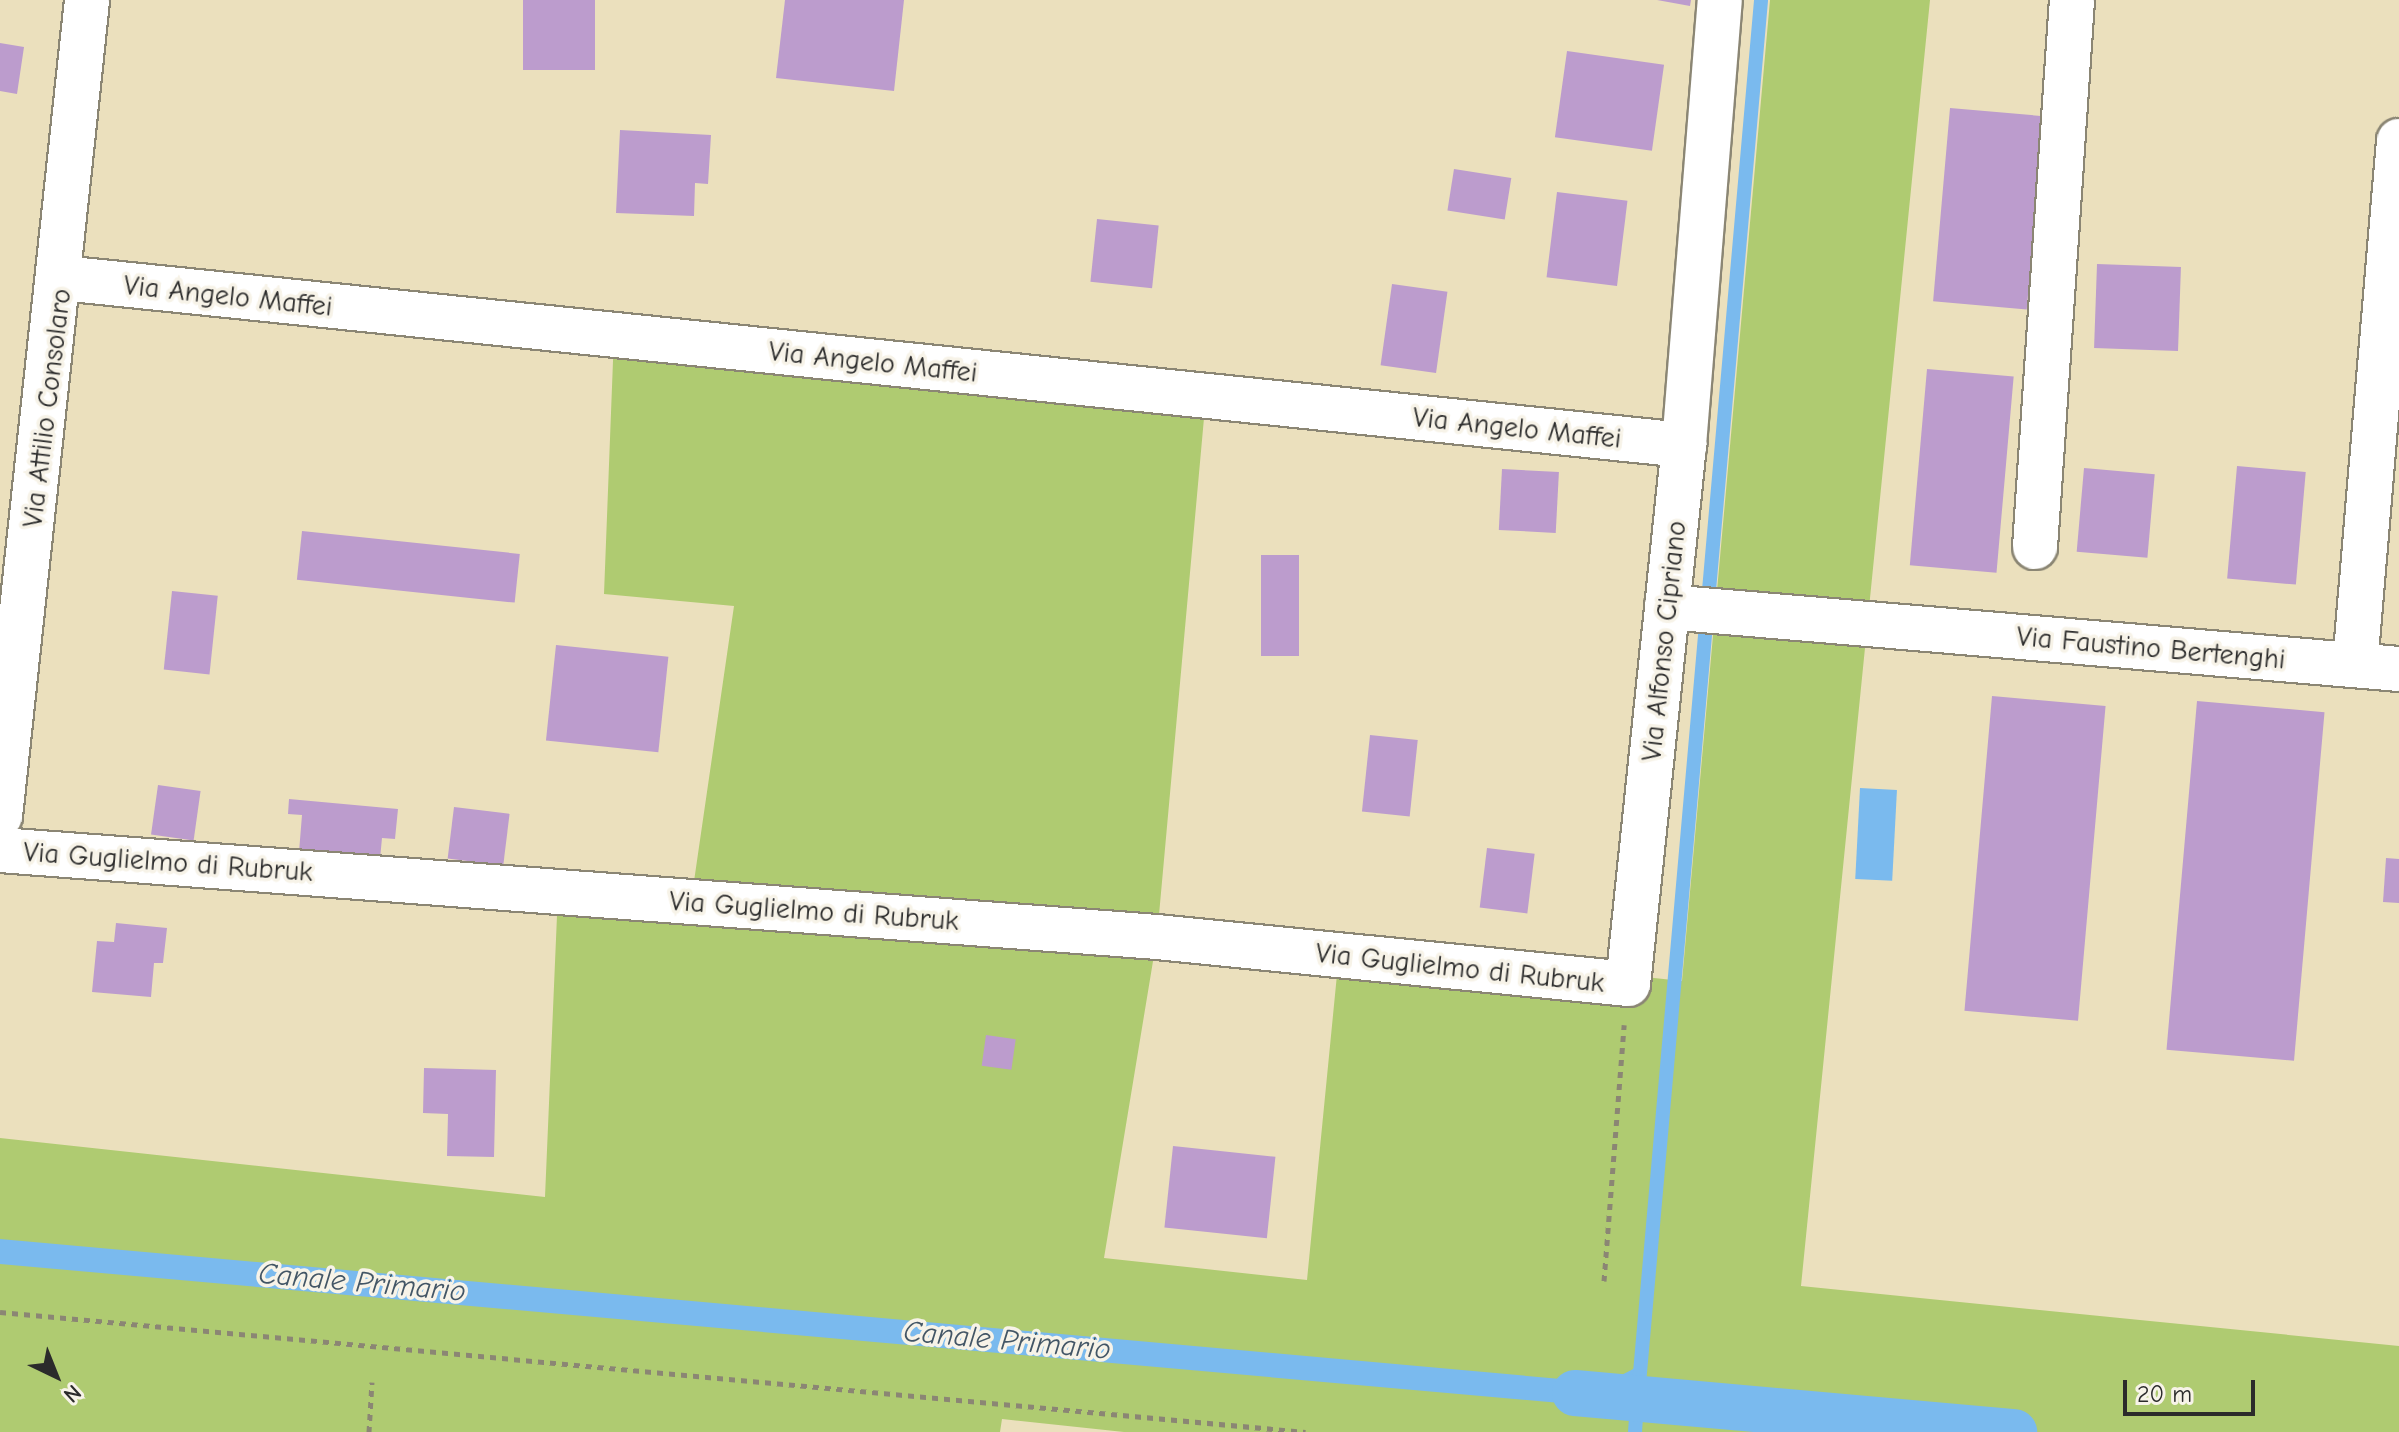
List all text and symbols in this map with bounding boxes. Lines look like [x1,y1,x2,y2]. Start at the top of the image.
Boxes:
street label: Via Angelo Maffei [122,268,334,324]
street label: Via Attilio Consolaro [16,287,78,529]
street label: Via Angelo Maffei [767,334,979,390]
street label: Via Angelo Maffei [1411,400,1623,456]
street label: Via Alfonso Cipriano [1635,519,1693,763]
street label: Via Faustino Bertenghi [2015,620,2287,676]
street label: Via Guglielmo di Rubruk [22,835,314,889]
street label: Via Guglielmo di Rubruk [668,884,960,938]
street label: Via Guglielmo di Rubruk [1314,936,1606,1000]
water label: Canale Primario [257,1256,467,1310]
water label: Canale Primario [902,1314,1112,1368]
north arrow [16,1336,96,1416]
scale bar [2127,1364,2259,1414]
text: N [58,1379,86,1408]
text: 20 m [2137,1380,2192,1408]

